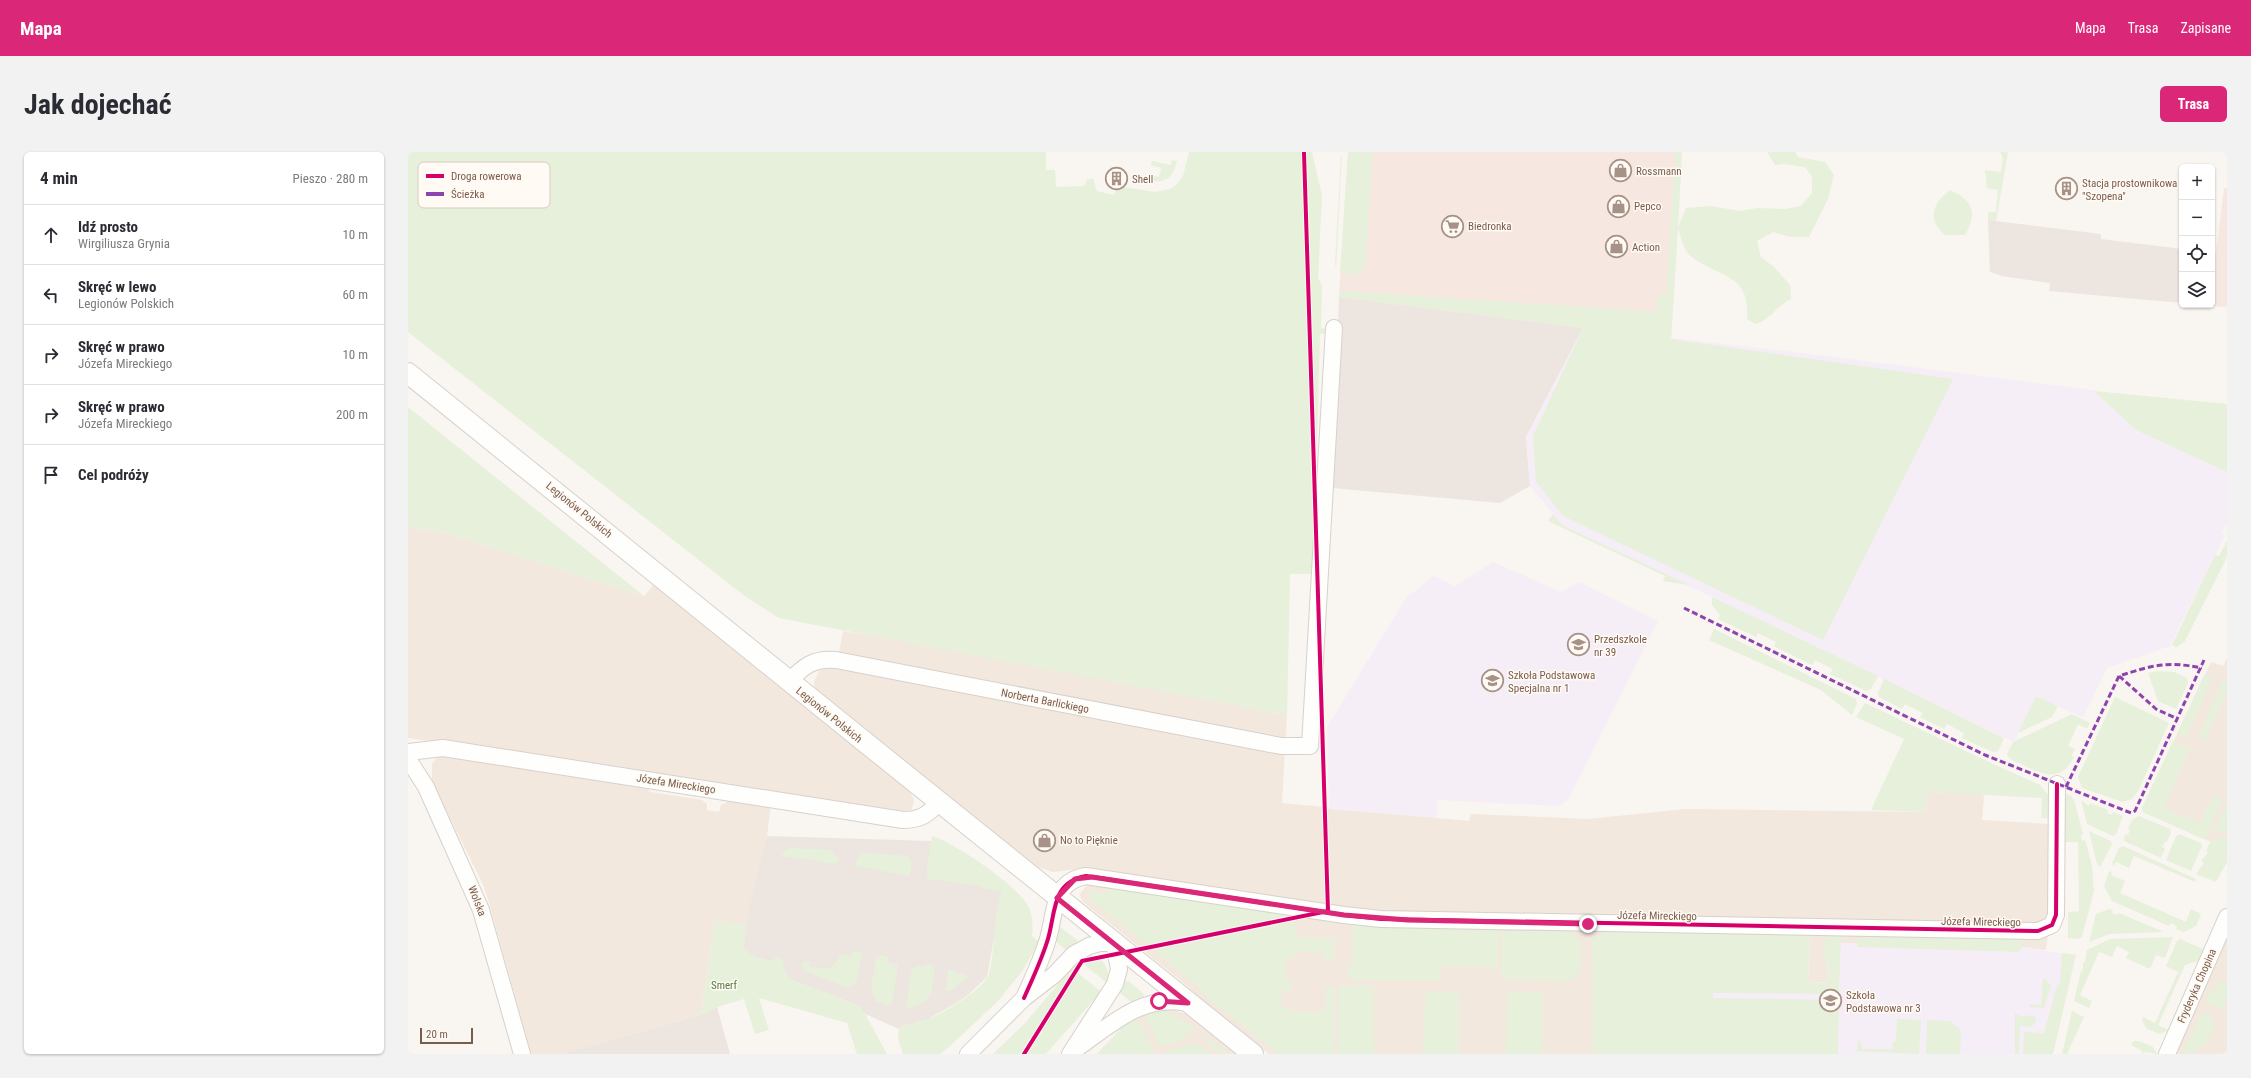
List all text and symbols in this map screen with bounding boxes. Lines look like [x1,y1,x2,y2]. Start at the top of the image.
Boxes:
text: Mapa [20,17,62,40]
text: Mapa [2075,20,2106,36]
text: Trasa [2128,20,2158,36]
text: Zapisane [2180,20,2231,36]
button: Trasa [2160,86,2227,122]
text: Jak dojechać [24,88,172,121]
shop icon: Rossmann [1608,158,1634,184]
legend [418,162,550,208]
map controls [2179,164,2215,308]
button: + [2179,164,2215,200]
place label: Rossmann [1636,165,1682,178]
building icon: Shell [1103,166,1129,192]
text: 4 min [40,168,78,188]
text: Droga rowerowa [451,170,522,183]
text: Pieszo · 280 m [293,171,368,186]
place label: Shell [1132,173,1153,186]
building icon: Stacja prostownikowa "Szopena" [2053,176,2079,202]
place label: Stacja prostownikowa "Szopena" [2082,177,2177,203]
text: Ścieżka [451,188,485,201]
shop icon: Pepco [1606,193,1632,219]
place label: Pepco [1634,200,1662,213]
button: − [2179,200,2215,236]
supermarket icon: Biedronka [1439,213,1465,239]
text: Idź prosto [78,218,138,236]
place label: Biedronka [1468,220,1511,233]
icon: ahead [40,224,62,246]
text: 10 m [342,227,368,242]
shop icon: Action [1603,234,1629,260]
text: Wirgiliusza Grynia [78,236,170,251]
button: locate [2179,236,2215,272]
place label: Action [1632,241,1660,254]
button: layers [2179,272,2215,308]
text: Skręć w lewo [78,278,157,296]
icon: left [40,284,62,306]
text: 60 m [342,287,368,302]
text: Legionów Polskich [78,296,174,311]
text: Skręć w prawo [78,338,165,356]
icon: right [40,344,62,366]
text: 10 m [342,347,368,362]
text: Józefa Mireckiego [78,356,172,371]
text: Skręć w prawo [78,398,165,416]
icon: right [40,404,62,426]
text: 200 m [336,407,368,422]
text: Józefa Mireckiego [78,416,172,431]
icon: arrive [40,464,62,486]
text: Cel podróży [78,466,149,484]
street label: Legionów Polskich [543,479,615,541]
school or university icon: Przedszkole nr 39 [1566,632,1592,658]
place label: Przedszkole nr 39 [1594,633,1647,659]
school or university icon: Szkoła Podstawowa Specjalna nr 1 [1479,668,1505,694]
place label: Szkoła Podstawowa Specjalna nr 1 [1508,669,1595,695]
street label: Legionów Polskich [793,684,865,746]
street label: Norberta Barlickiego [1000,686,1091,716]
street label: Józefa Mireckiego [636,771,717,797]
shop icon: No to Pięknie [1032,827,1058,853]
place label: No to Pięknie [1060,834,1118,847]
street label: Wolska [465,884,489,918]
street label: Józefa Mireckiego [1617,909,1697,923]
route end [1579,915,1597,933]
street label: Józefa Mireckiego [1941,915,2021,929]
street label: Fryderyka Chopina [2175,947,2219,1025]
park label: Smerf [711,979,738,992]
school or university icon: Szkoła Podstawowa nr 3 [1818,988,1844,1014]
place label: Szkoła Podstawowa nr 3 [1846,989,1921,1015]
route start [1150,992,1168,1010]
scale bar [420,1026,473,1045]
text: 20 m [426,1028,448,1041]

